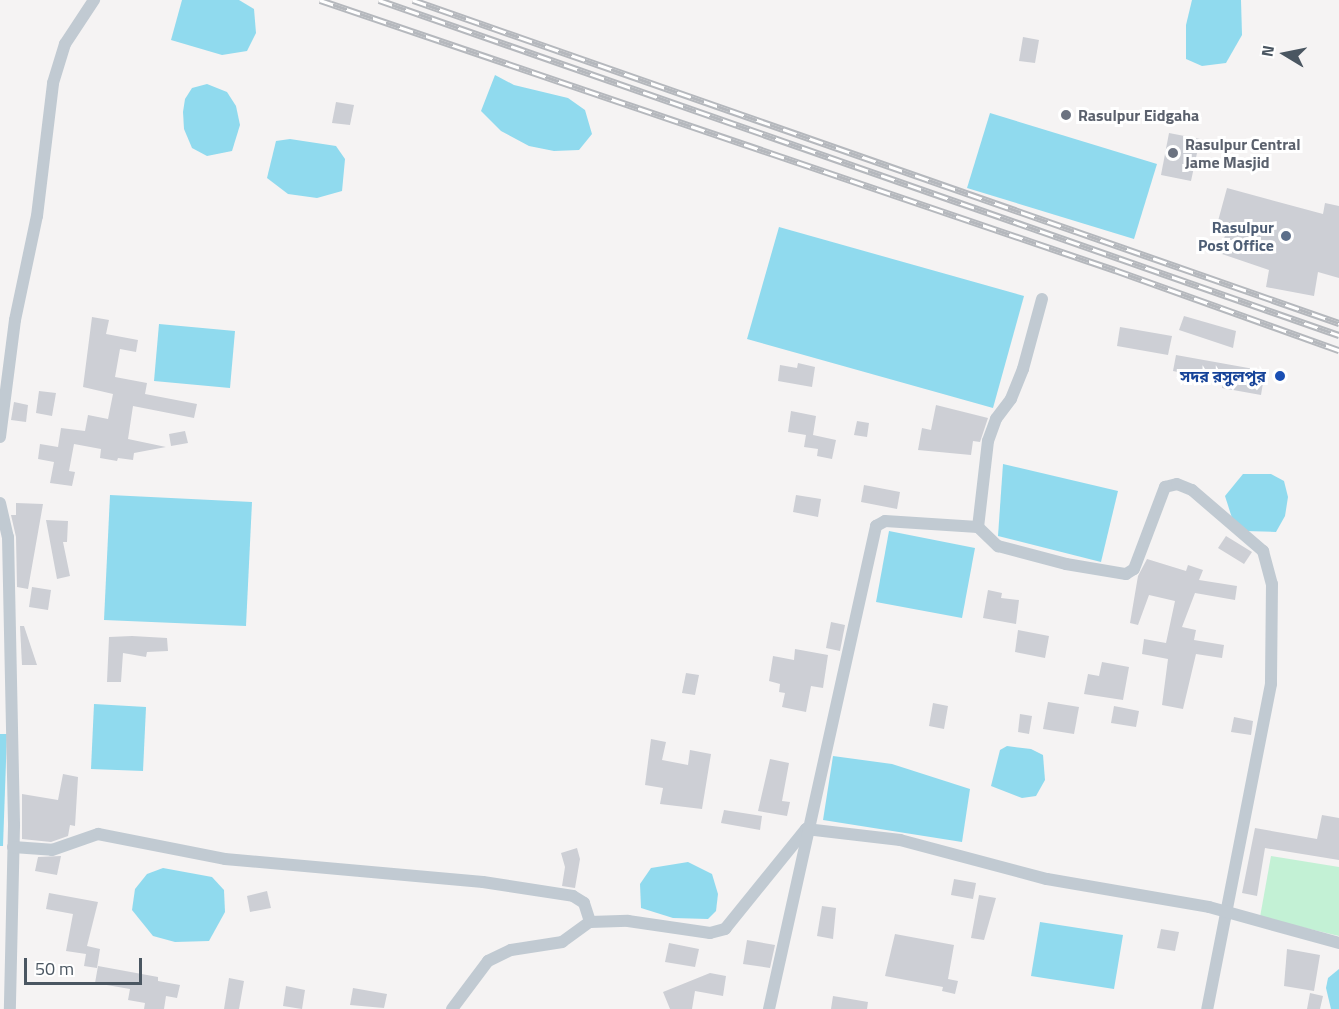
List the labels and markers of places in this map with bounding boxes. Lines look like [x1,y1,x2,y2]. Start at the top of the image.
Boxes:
place label: Rasulpur Eidgaha [1078,105,1199,125]
marker: Rasulpur Eidgaha [1059,108,1073,122]
place label: Rasulpur Central Jame Masjid [1185,134,1301,172]
marker: Rasulpur Central Jame Masjid [1166,146,1180,160]
place label: Rasulpur Post Office [1198,217,1274,255]
marker: Rasulpur Post Office [1279,229,1293,243]
place label: সদর রসুলপুর [1180,366,1266,386]
marker: সদর রসুলপুর [1271,367,1289,385]

